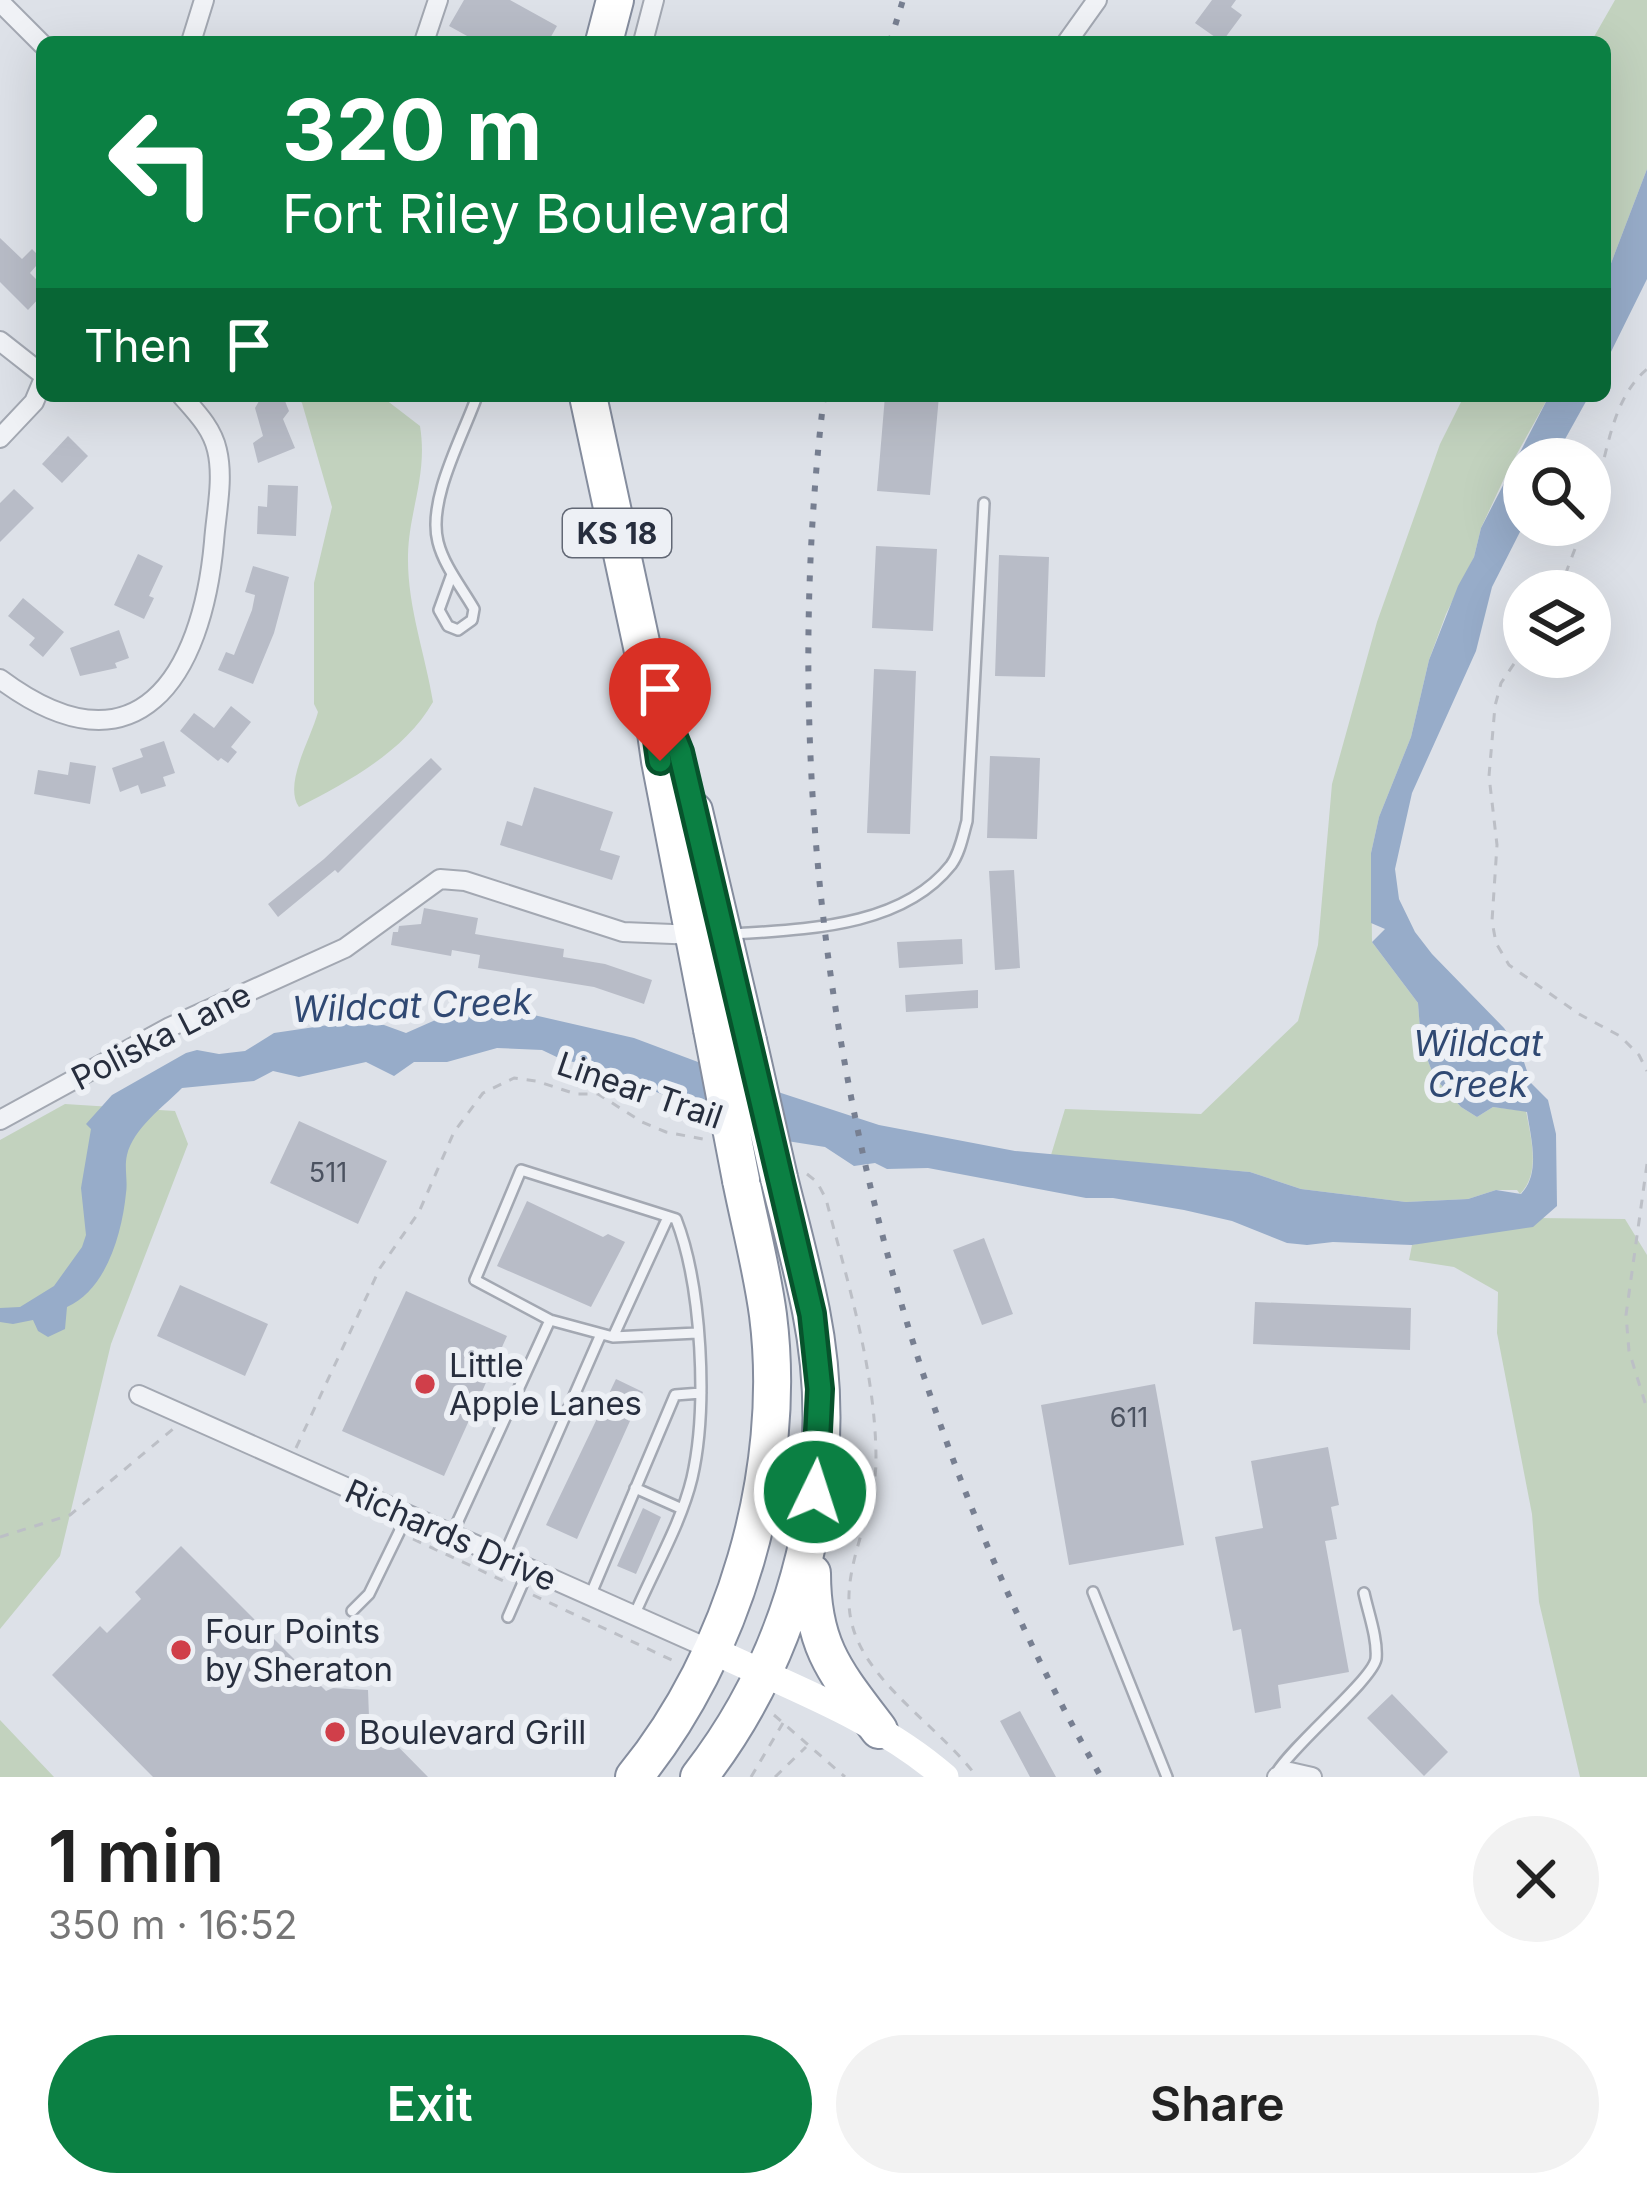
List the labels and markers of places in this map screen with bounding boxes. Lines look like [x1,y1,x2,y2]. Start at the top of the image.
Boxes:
pin [609,638,711,761]
place label: Little Apple Lanes [449,1345,642,1423]
marker: Little Apple Lanes [412,1371,438,1397]
place label: Four Points by Sheraton [205,1611,393,1689]
marker: Four Points by Sheraton [168,1637,194,1663]
place label: Boulevard Grill [359,1712,586,1752]
marker: Boulevard Grill [322,1719,348,1745]

